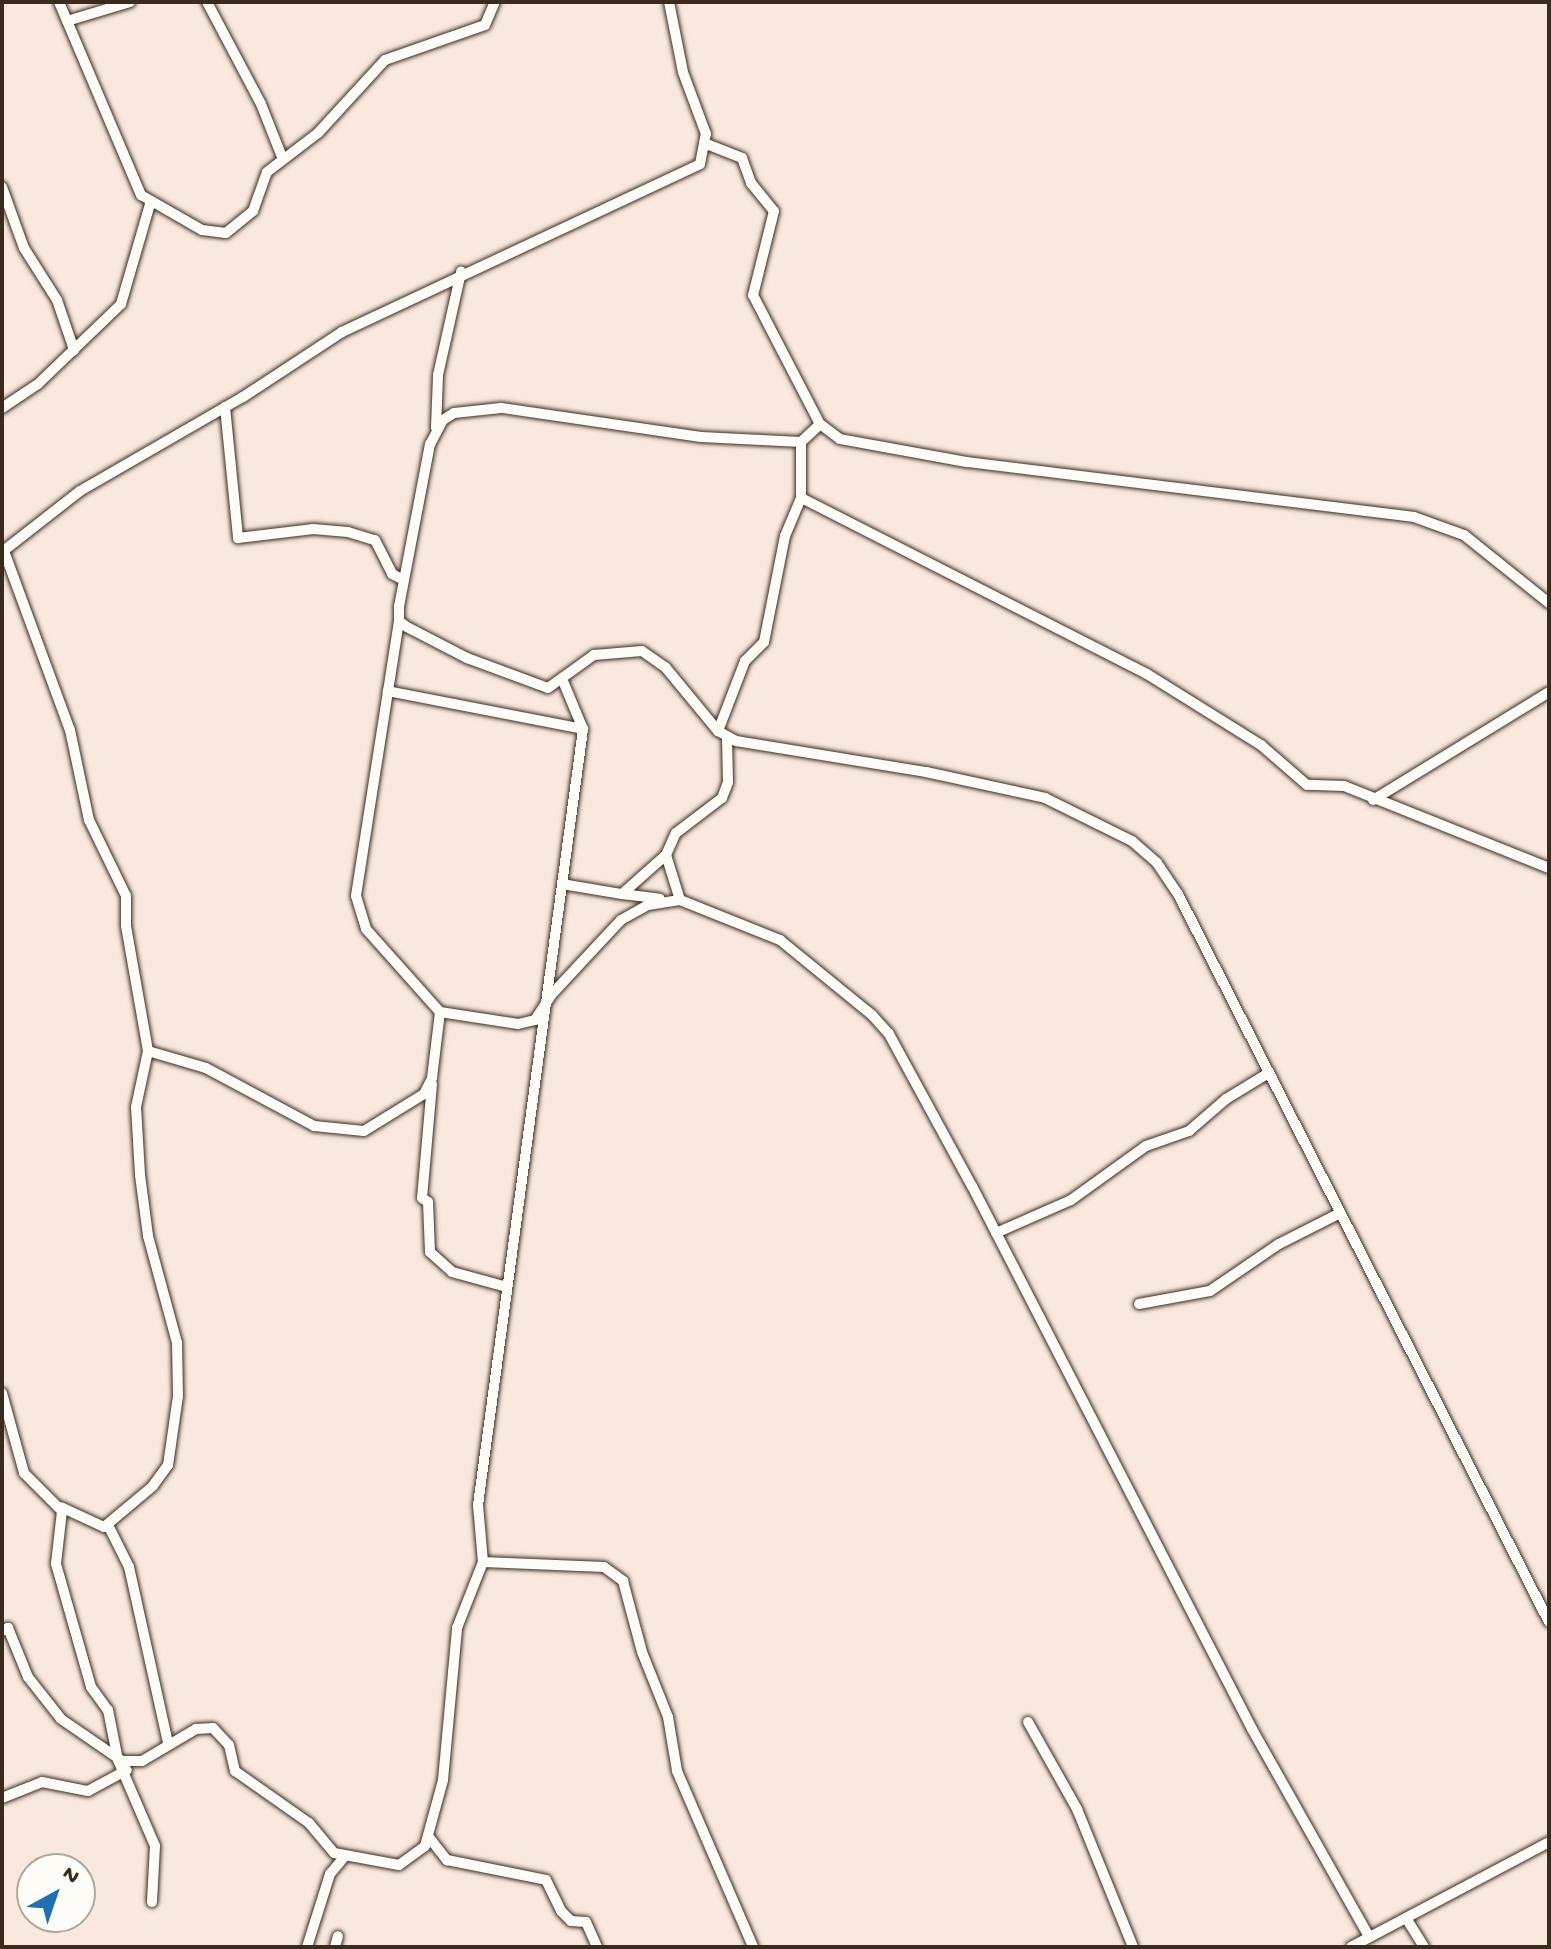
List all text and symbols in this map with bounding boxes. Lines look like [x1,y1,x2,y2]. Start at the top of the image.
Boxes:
north arrow [16,1853,96,1933]
text: N [56,1862,84,1891]

